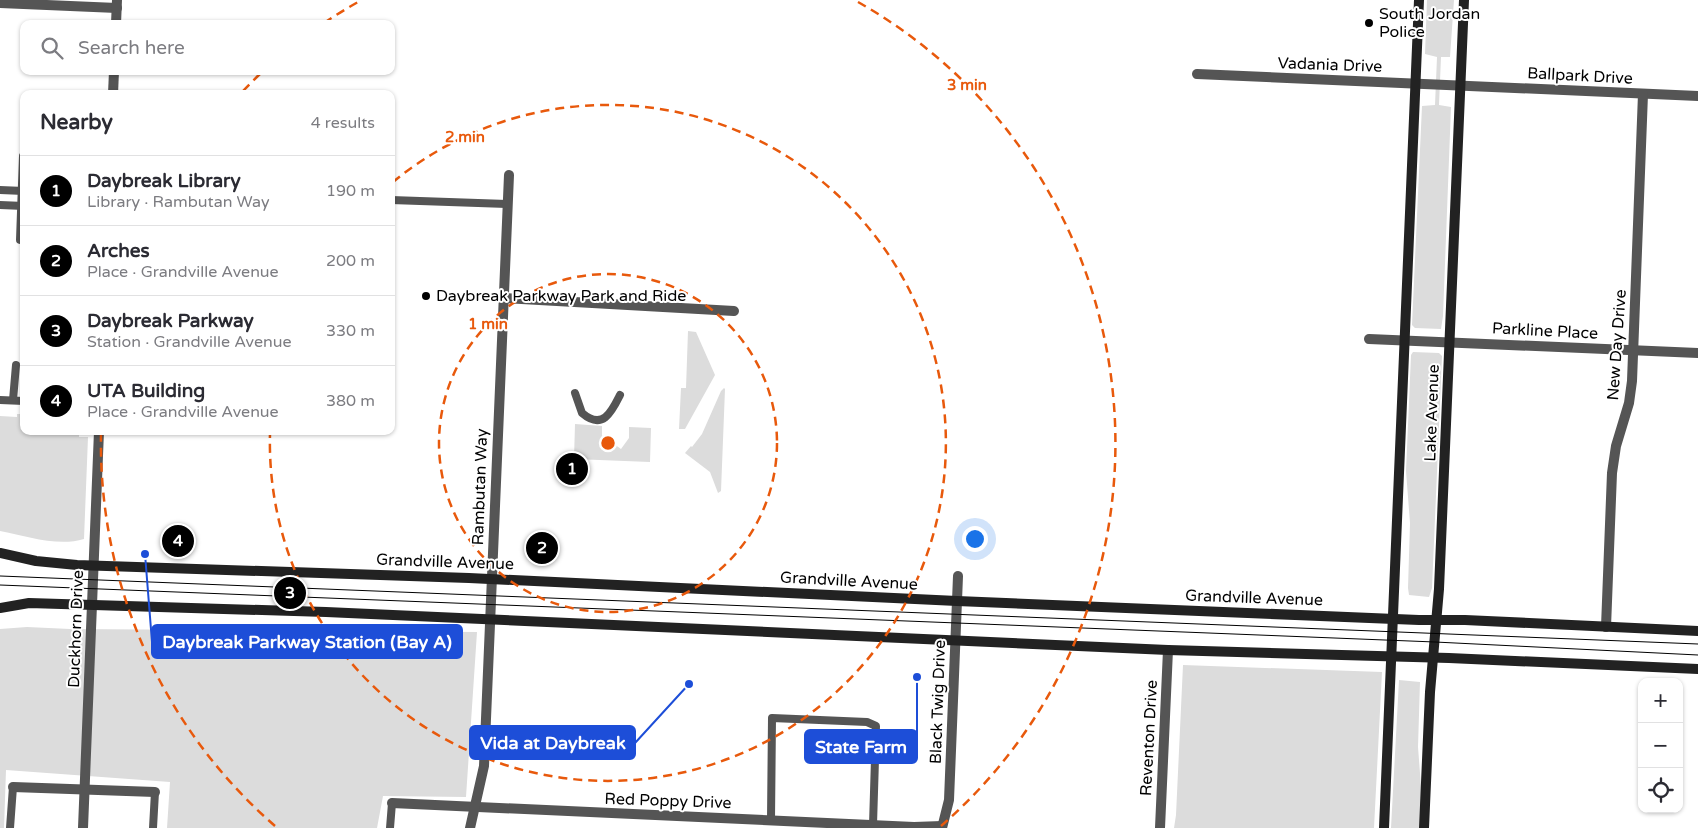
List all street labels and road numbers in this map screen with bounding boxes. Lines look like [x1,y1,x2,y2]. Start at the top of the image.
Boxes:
street label: Vadania Drive [1277,53,1383,77]
street label: Ballpark Drive [1527,63,1633,89]
street label: New Day Drive [1603,289,1631,401]
street label: Parkline Place [1491,318,1599,344]
street label: Lake Avenue [1420,364,1444,462]
street label: Rambutan Way [468,428,492,546]
street label: Grandville Avenue [376,550,514,574]
street label: Grandville Avenue [780,567,918,595]
street label: Duckhorn Drive [64,570,88,688]
street label: Grandville Avenue [1185,586,1323,610]
street label: Black Twig Drive [926,640,950,764]
street label: Reventon Drive [1136,679,1162,797]
street label: Red Poppy Drive [604,789,732,813]

